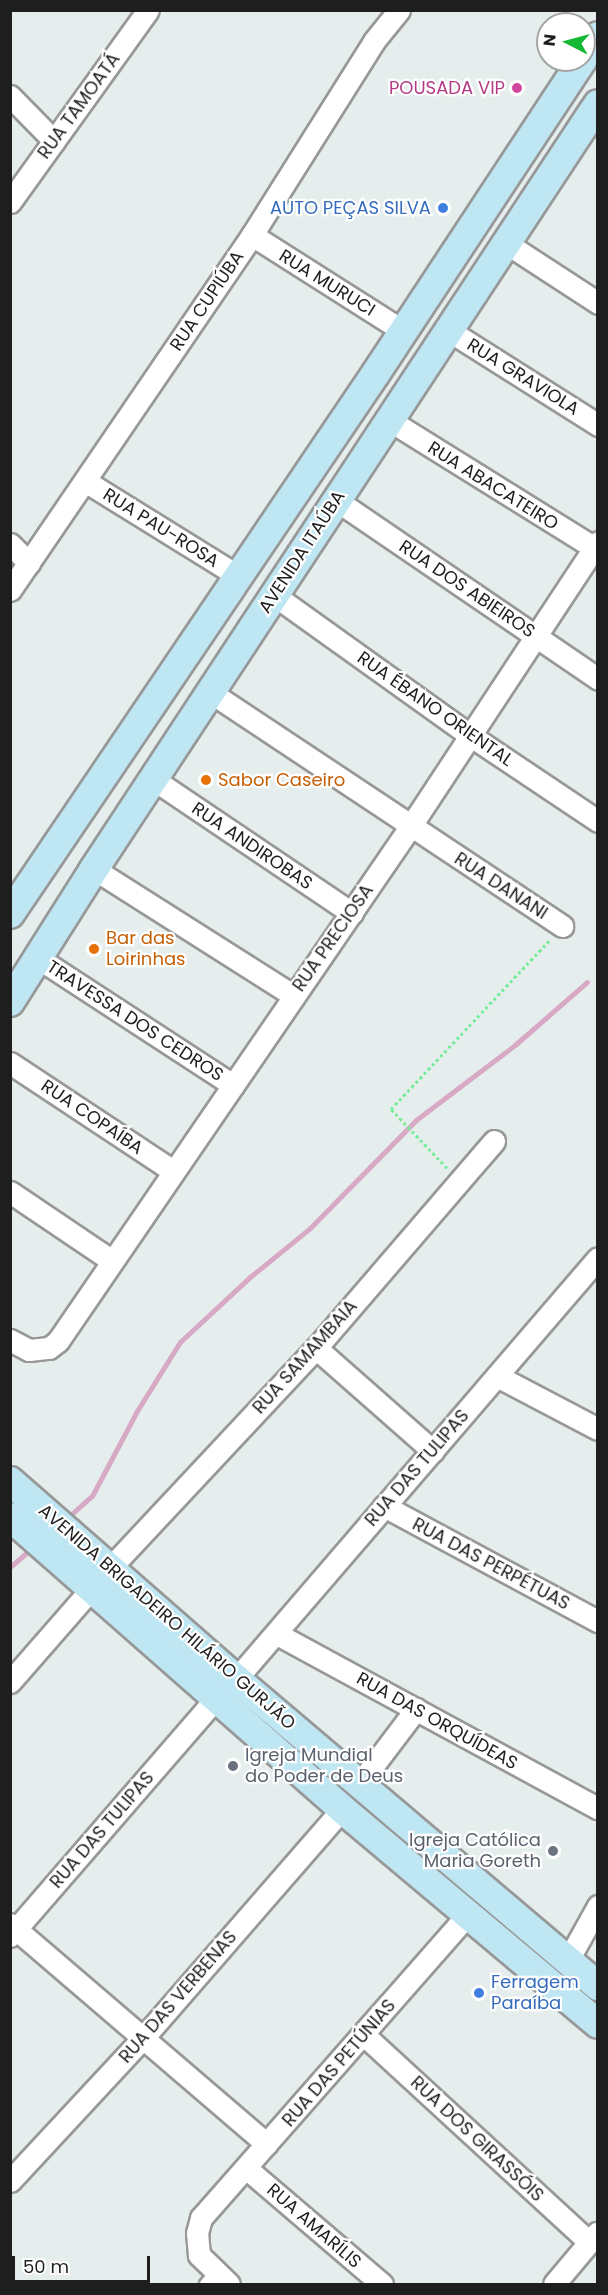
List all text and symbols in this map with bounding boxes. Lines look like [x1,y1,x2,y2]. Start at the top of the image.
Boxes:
north arrow [536,12,596,72]
text: N [538,33,562,47]
street label: RUA TAMOATÁ [33,49,125,163]
place label: POUSADA VIP [389,77,505,99]
marker: POUSADA VIP [510,81,524,95]
place label: AUTO PEÇAS SILVA [270,197,431,219]
marker: AUTO PEÇAS SILVA [436,201,450,215]
street label: RUA MURUCI [275,245,379,321]
street label: RUA CUPIÚBA [166,247,248,355]
street label: RUA GRAVIOLA [463,334,583,420]
street label: RUA ABACATEIRO [424,437,562,535]
street label: RUA PAU-ROSA [99,484,223,572]
street label: AVENIDA ITAÚBA [254,487,350,617]
street label: RUA DOS ABIEIROS [395,536,539,642]
street label: RUA ÉBANO ORIENTAL [353,647,517,771]
place label: Sabor Caseiro [218,769,345,791]
marker: Sabor Caseiro [199,773,213,787]
street label: RUA ANDIROBAS [188,798,316,894]
street label: RUA DANANI [450,848,552,924]
street label: RUA PRECIOSA [288,880,378,996]
place label: Bar das Loirinhas [106,928,185,970]
marker: Bar das Loirinhas [87,942,101,956]
street label: TRAVESSA DOS CEDROS [43,956,227,1086]
street label: RUA COPAÍBA [37,1075,147,1159]
street label: RUA SAMAMBAIA [248,1296,362,1418]
street label: RUA DAS TULIPAS [360,1405,474,1531]
street label: AVENIDA BRIGADEIRO HILÁRIO GURJÃO [34,1500,300,1734]
street label: RUA DAS PERPÉTUAS [409,1513,573,1615]
street label: RUA DAS ORQUÍDEAS [353,1668,521,1774]
place label: Igreja Mundial do Poder de Deus [245,1745,403,1788]
marker: Igreja Mundial do Poder de Deus [226,1759,240,1773]
street label: RUA DAS TULIPAS [45,1767,159,1893]
place label: Igreja Católica Maria Goreth [409,1830,541,1872]
marker: Igreja Católica Maria Goreth [546,1844,560,1858]
street label: RUA DAS VERBENAS [115,1926,241,2068]
place label: Ferragem Paraíba [491,1972,579,2014]
marker: Ferragem Paraíba [472,1986,486,2000]
street label: RUA DAS PETÚNIAS [278,1995,400,2131]
street label: RUA DOS GIRASSÓIS [406,2072,548,2206]
street label: RUA AMARÍLIS [262,2179,366,2273]
scale bar [15,2244,153,2282]
text: 50 m [23,2254,69,2279]

